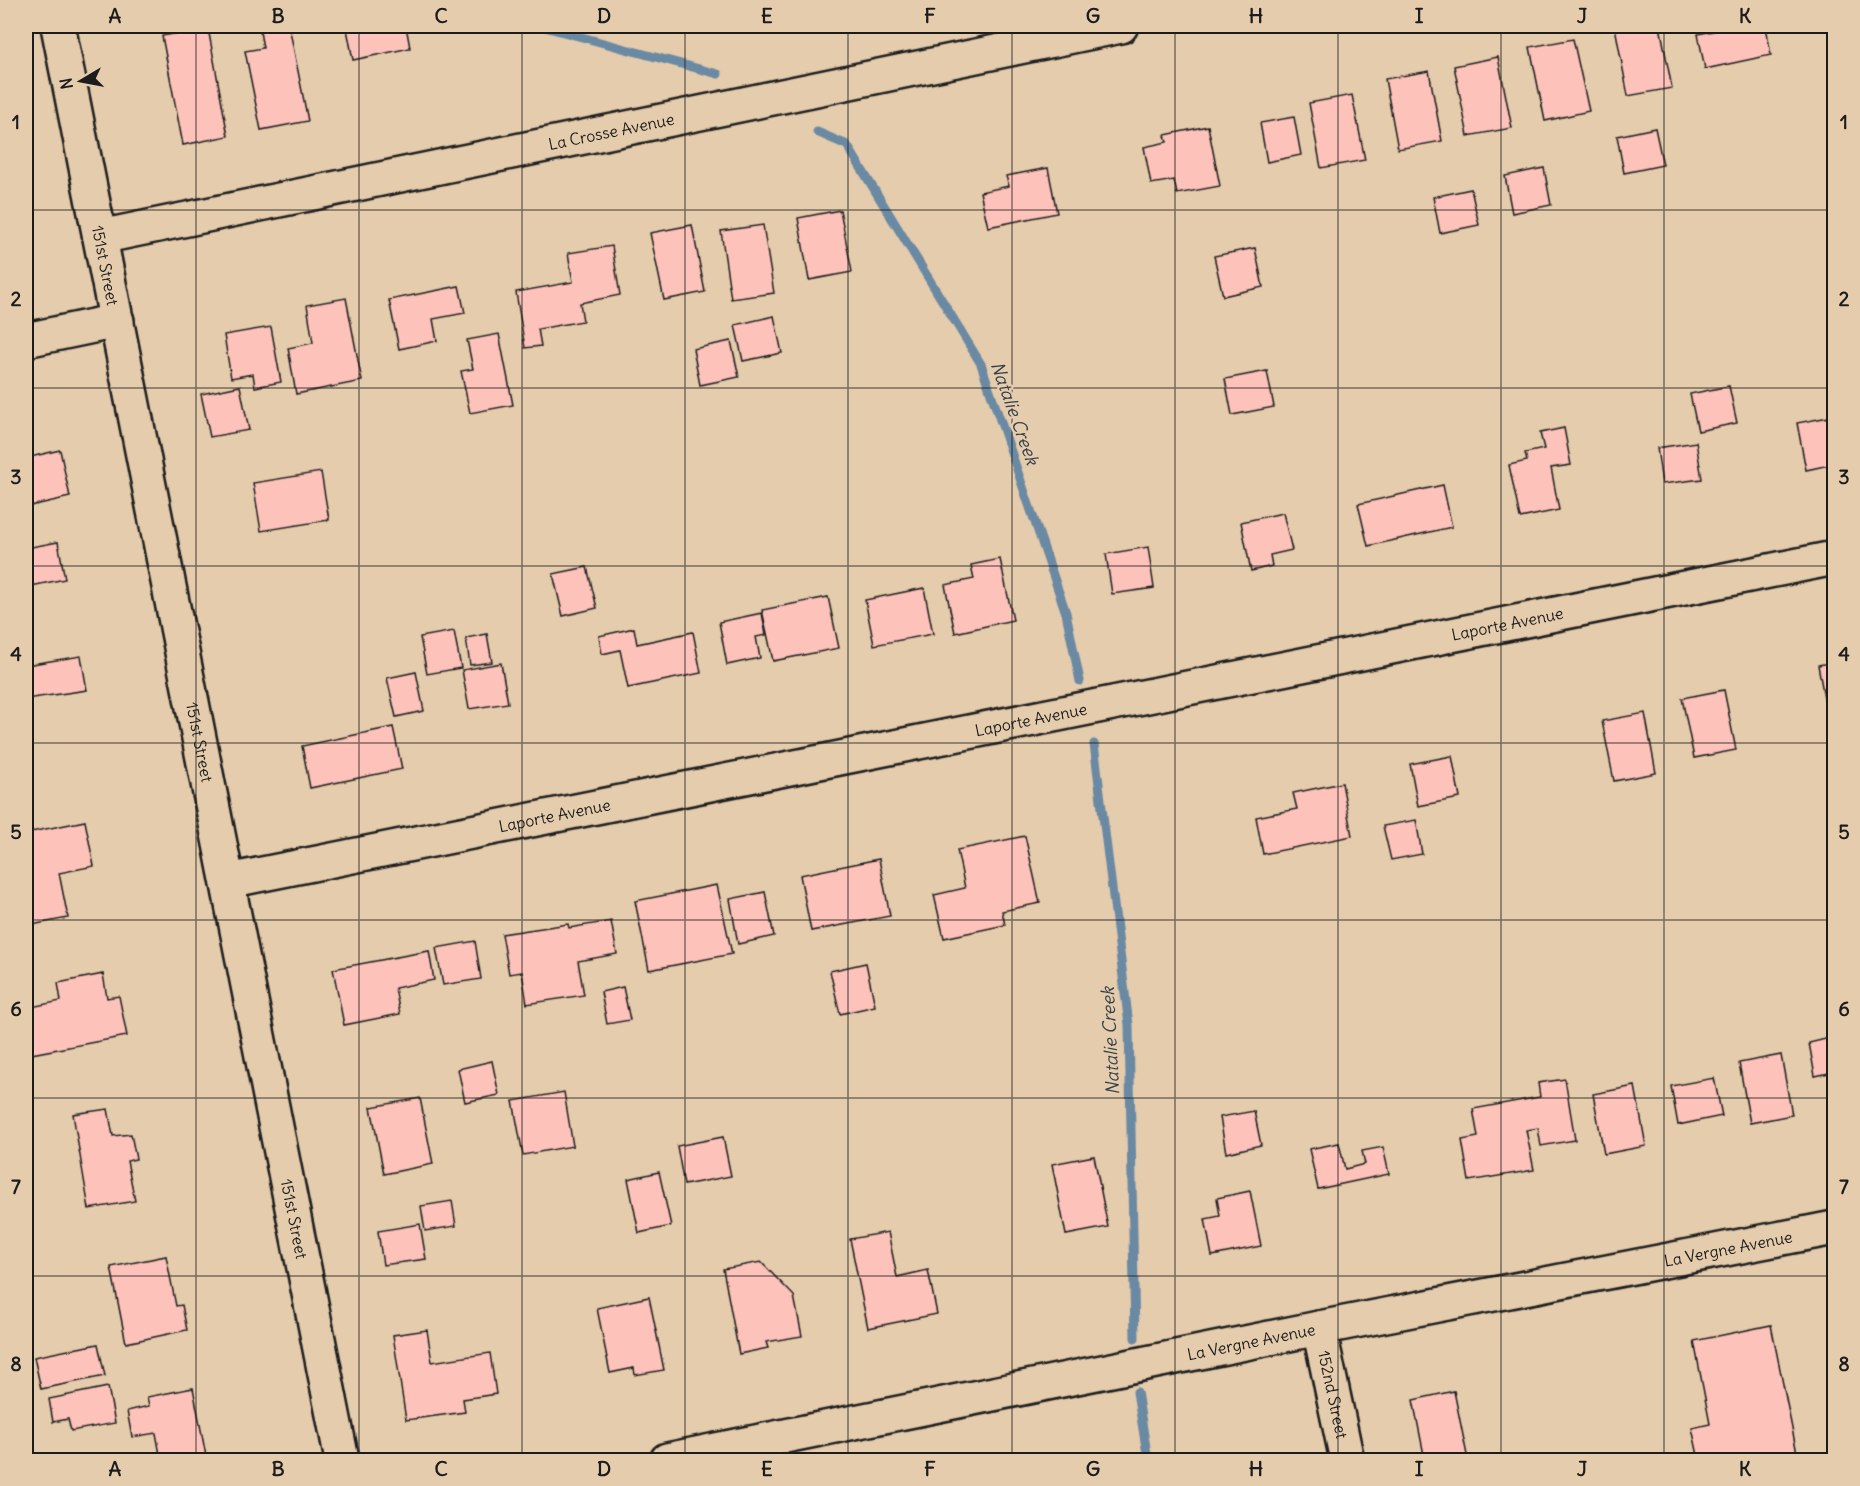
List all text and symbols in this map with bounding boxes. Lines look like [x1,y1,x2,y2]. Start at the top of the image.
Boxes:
text: A [109,3,122,28]
text: B [271,3,285,28]
text: C [434,3,448,28]
text: D [597,3,611,28]
text: E [761,3,773,28]
text: F [924,3,936,28]
text: G [1086,3,1100,28]
text: H [1249,3,1263,28]
text: I [1415,3,1424,28]
text: J [1577,3,1588,28]
text: K [1739,3,1752,28]
north arrow [51,51,111,111]
text: N [55,76,77,91]
text: 1 [12,109,20,134]
street label: La Crosse Avenue [546,109,676,154]
text: 1 [1840,109,1848,134]
street label: 151st Street [88,224,123,308]
text: 2 [11,286,22,311]
text: 2 [1839,286,1850,311]
water label: Natalie Creek [986,358,1045,469]
text: 3 [10,464,22,489]
text: 3 [1838,464,1850,489]
street label: Laporte Avenue [1450,603,1565,645]
text: 4 [10,641,22,666]
text: 4 [1838,641,1850,666]
street label: Laporte Avenue [973,699,1089,741]
street label: 151st Street [182,700,218,784]
street label: Laporte Avenue [497,794,612,836]
text: 5 [10,819,22,844]
text: 5 [1838,819,1850,844]
water label: Natalie Creek [1096,985,1124,1096]
text: 6 [10,996,22,1021]
text: 6 [1838,996,1850,1021]
text: 7 [11,1174,21,1199]
text: 7 [1839,1174,1849,1199]
street label: 151st Street [277,1177,312,1261]
street label: La Vergne Avenue [1662,1226,1794,1271]
street label: La Vergne Avenue [1185,1319,1317,1364]
street label: 152nd Street [1314,1349,1352,1441]
text: 8 [10,1351,22,1376]
text: 8 [1838,1351,1850,1376]
text: A [109,1456,122,1481]
text: B [271,1456,285,1481]
text: C [434,1456,448,1481]
text: D [597,1456,611,1481]
text: E [761,1456,773,1481]
text: F [924,1456,936,1481]
text: G [1086,1456,1100,1481]
text: H [1249,1456,1263,1481]
text: I [1415,1456,1424,1481]
text: J [1577,1456,1588,1481]
text: K [1739,1456,1752,1481]

